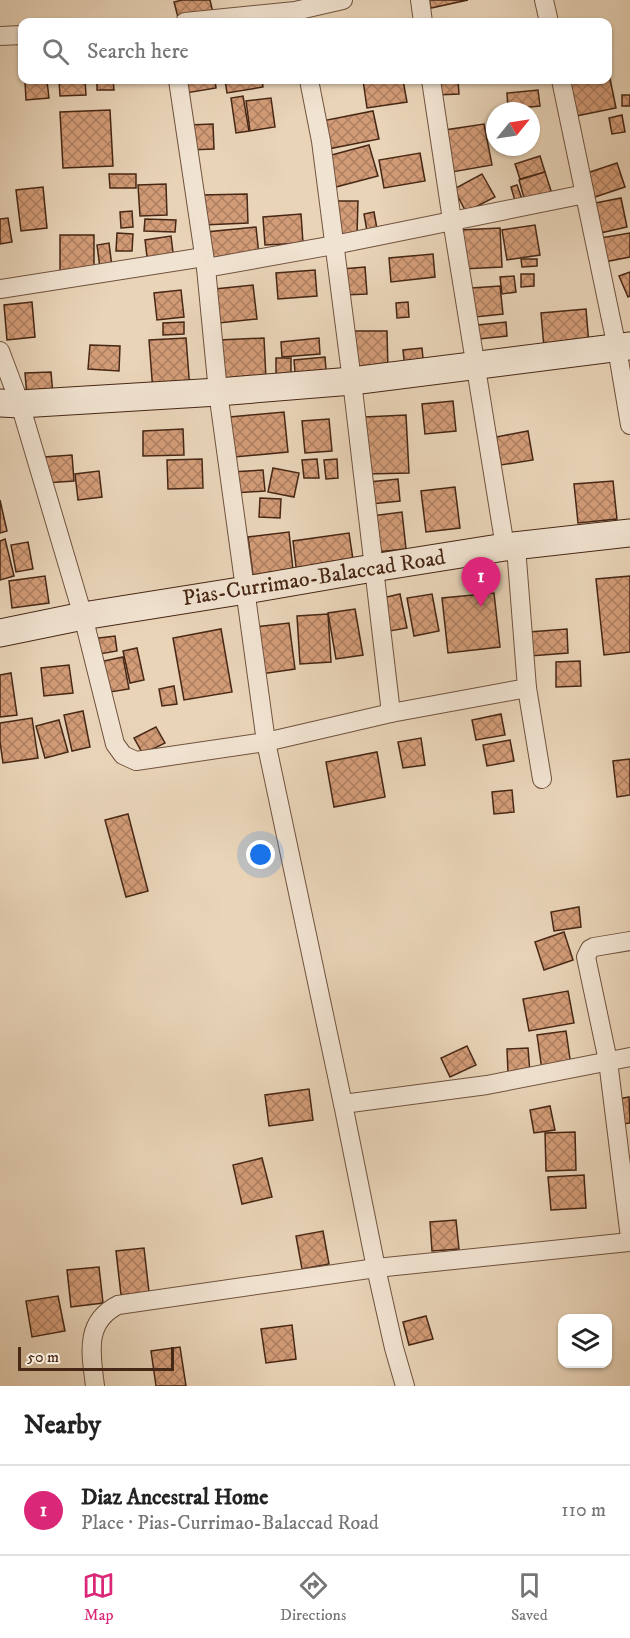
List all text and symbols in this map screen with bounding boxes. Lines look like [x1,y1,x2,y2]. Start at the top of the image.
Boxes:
search box [18,18,612,84]
icon: search [39,35,72,68]
text: Search here [87,38,189,65]
north arrow [486,102,540,156]
street label: Pias-Currimao-Balaccad Road [181,544,447,612]
pin: 1 [462,558,500,607]
your location [246,840,275,869]
map controls [558,1314,612,1368]
button: layers [558,1314,612,1368]
scale bar [18,1344,174,1372]
text: 50 m [27,1347,59,1367]
text: Nearby [24,1409,101,1442]
text: Diaz Ancestral Home [81,1484,268,1511]
text: 1 [40,1498,47,1523]
text: 110 m [561,1498,606,1523]
text: Place · Pias-Currimao-Balaccad Road [81,1511,379,1536]
tab: Map [82,1569,115,1625]
tab: Directions [280,1569,346,1625]
tab: Saved [511,1569,548,1625]

